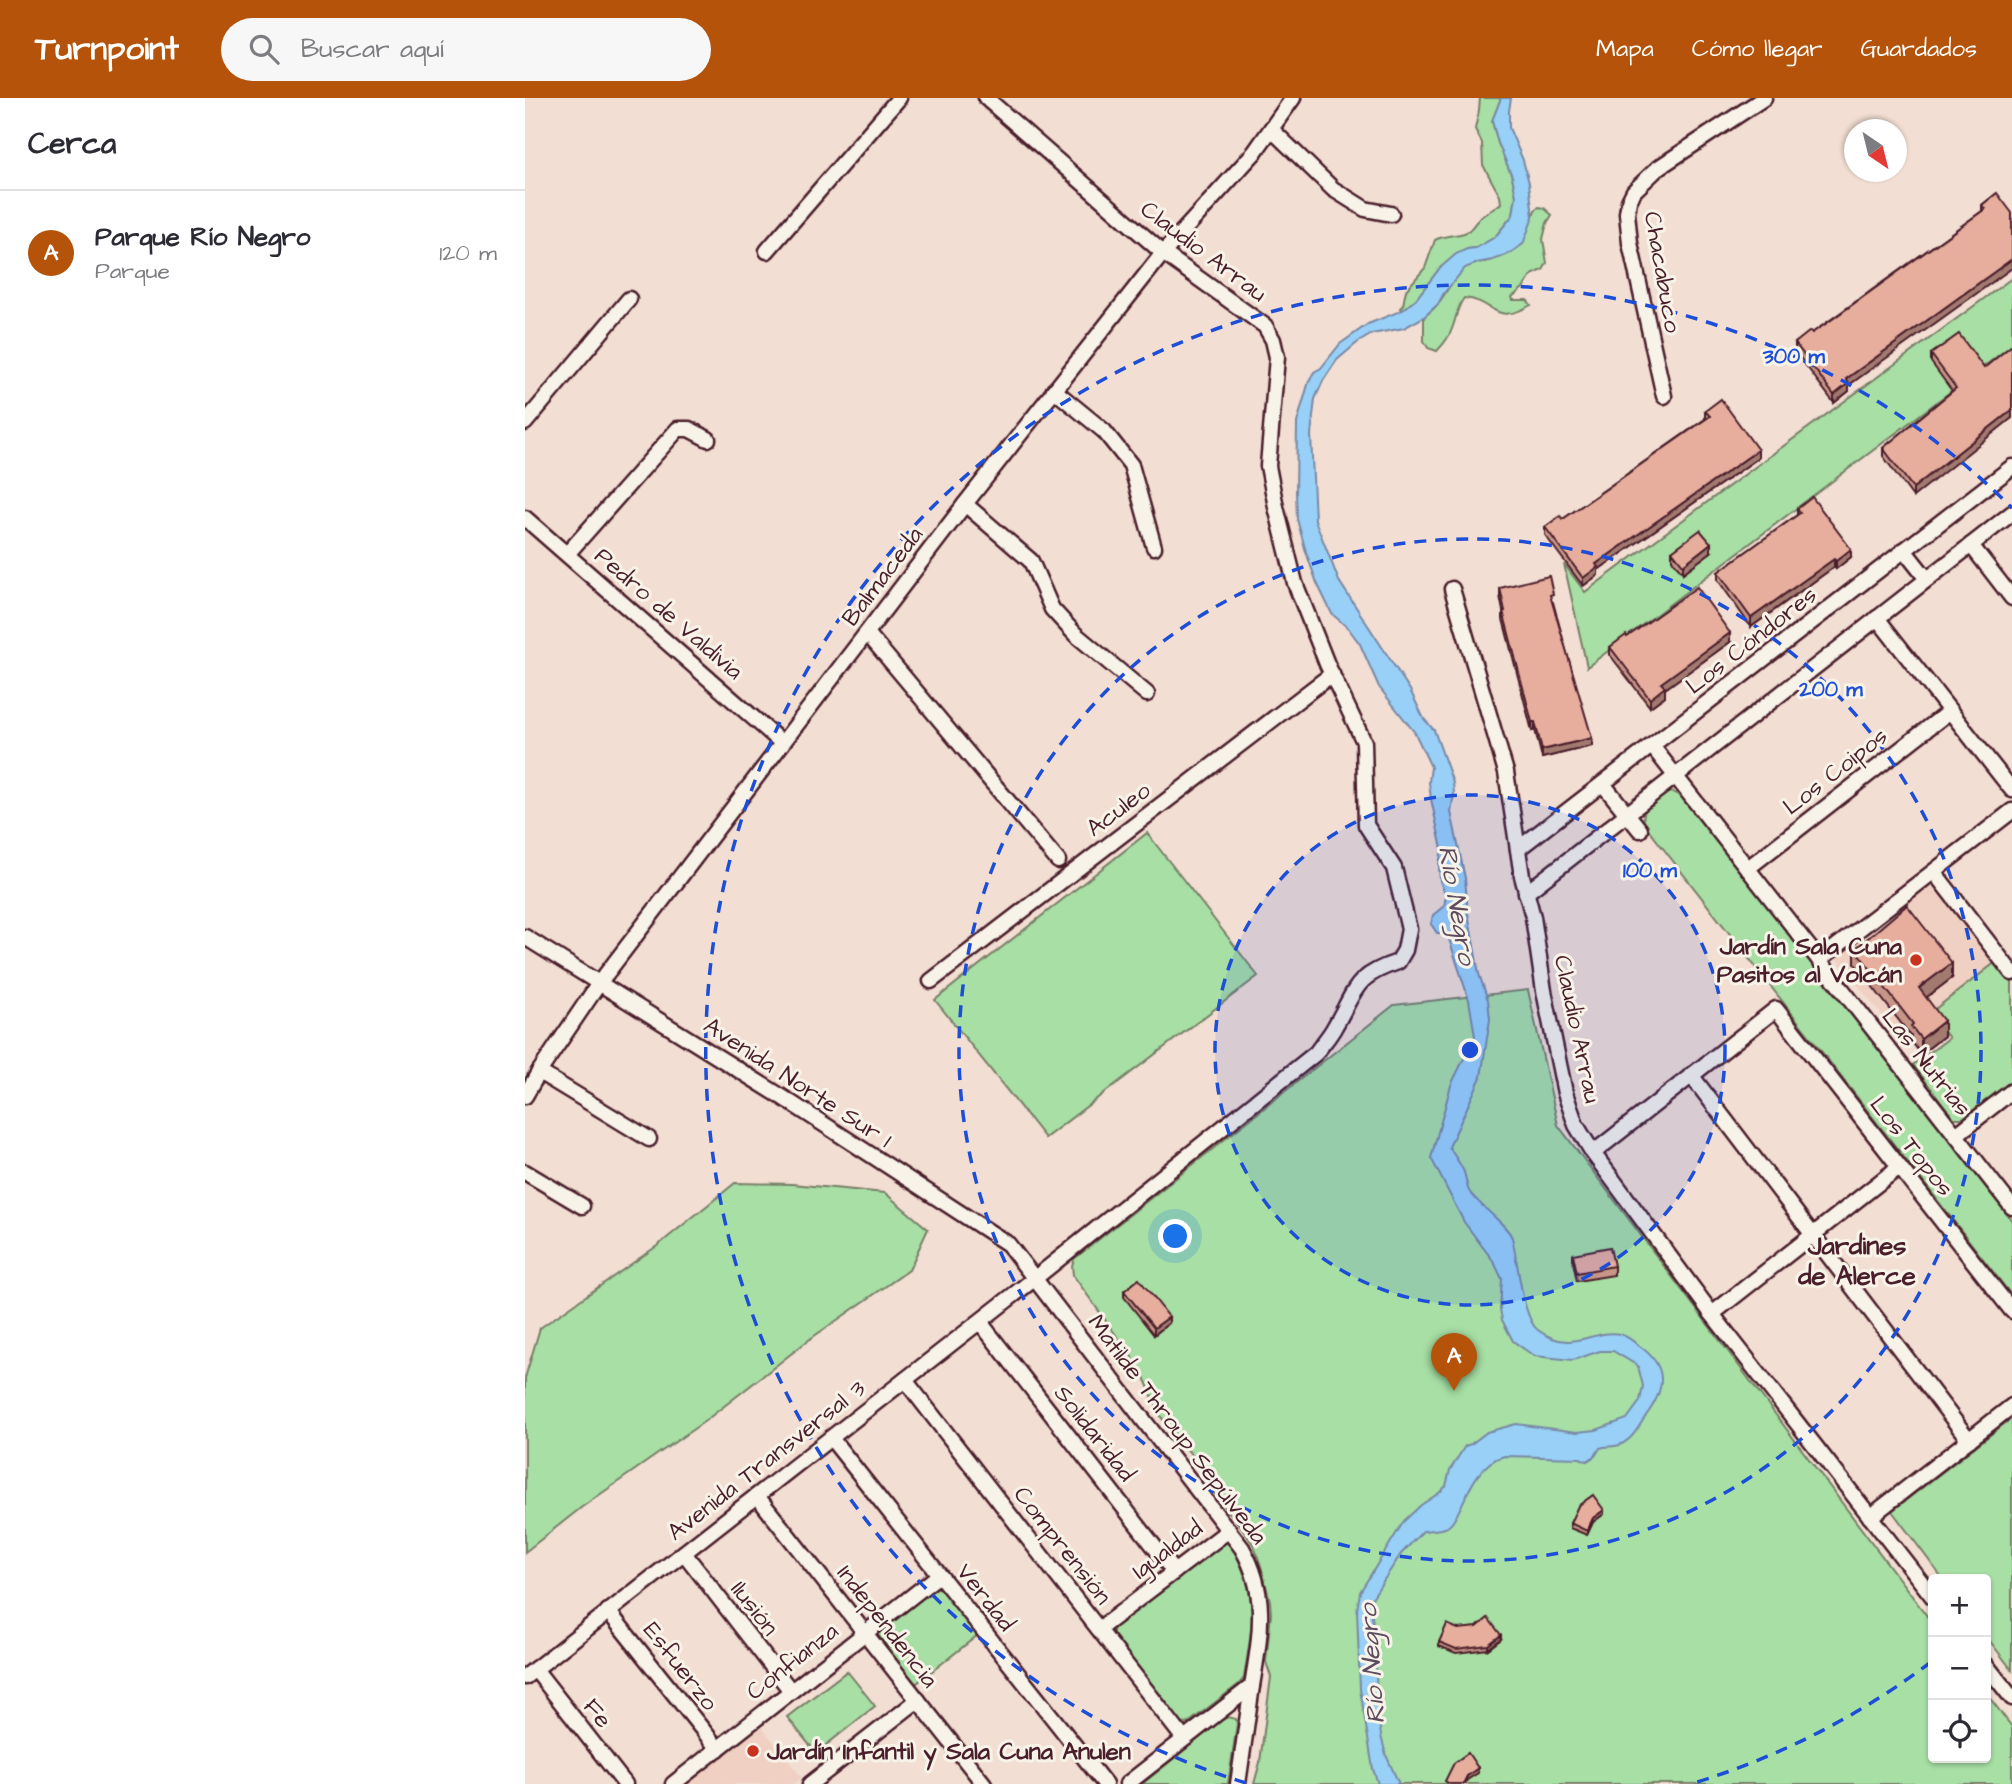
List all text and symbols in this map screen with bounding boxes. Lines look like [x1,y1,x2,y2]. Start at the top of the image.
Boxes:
search box [221,18,711,81]
text: Turnpoint [35,26,179,72]
icon: search [245,30,283,68]
text: Buscar aquí [301,31,444,67]
text: Mapa [1596,32,1654,66]
text: Cómo llegar [1692,32,1822,66]
text: Guardados [1860,32,1977,66]
north arrow [1844,119,1907,182]
text: Cerca [28,123,116,165]
street label: Claudio Arrau [1133,193,1274,311]
street label: Chacabuco [1635,209,1690,336]
text: Parque Río Negro [95,219,310,255]
text: A [44,237,58,269]
text: 120 m [439,237,497,269]
text: Parque [95,255,170,287]
text: 300 m [1762,342,1826,371]
street label: Balmaceda [834,520,931,633]
street label: Pedro de Valdivia [587,540,750,688]
street label: Los Cóndores [1679,579,1824,703]
text: 200 m [1798,675,1863,704]
street label: Los Coipos [1776,720,1895,824]
street label: Aculeo [1079,774,1158,845]
water label: Río Negro [1428,843,1486,970]
text: 100 m [1623,856,1678,885]
place label: Jardín Sala Cuna Pasitos al Volcán [1717,930,1903,992]
street label: Claudio Arrau [1545,952,1609,1106]
marker: Jardín Sala Cuna Pasitos al Volcán [1908,952,1924,968]
street label: Las Nutrias [1873,1001,1979,1124]
street label: Avenida Norte Sur 1 [697,1009,898,1157]
centre of rings [1458,1038,1482,1062]
street label: Los Topos [1861,1089,1961,1204]
your location [1158,1219,1192,1253]
district label: Jardines de Alerce [1797,1228,1916,1294]
street label: Matilde Throup Sepúlveda [1079,1307,1275,1552]
pin: A [1431,1333,1477,1391]
street label: Avenida Transversal 3 [660,1372,873,1549]
street label: Solidaridad [1046,1378,1143,1489]
street label: Comprensión [1005,1479,1119,1612]
street label: Igualdad [1125,1512,1211,1589]
street label: Verdad [948,1556,1023,1639]
street label: Independencia [828,1558,946,1695]
street label: Ilusión [722,1574,786,1643]
map controls [1928,1574,1991,1763]
button: + [1928,1574,1991,1637]
water label: Río Negro [1350,1600,1395,1725]
street label: Esfuerzo [635,1615,726,1719]
street label: Confianza [739,1615,846,1709]
button: − [1928,1637,1991,1700]
street label: Fe [575,1691,620,1736]
button: locate [1928,1700,1991,1763]
place label: Jardín Infantil y Sala Cuna Anulen [766,1735,1131,1771]
marker: Jardín Infantil y Sala Cuna Anulen [745,1743,761,1759]

